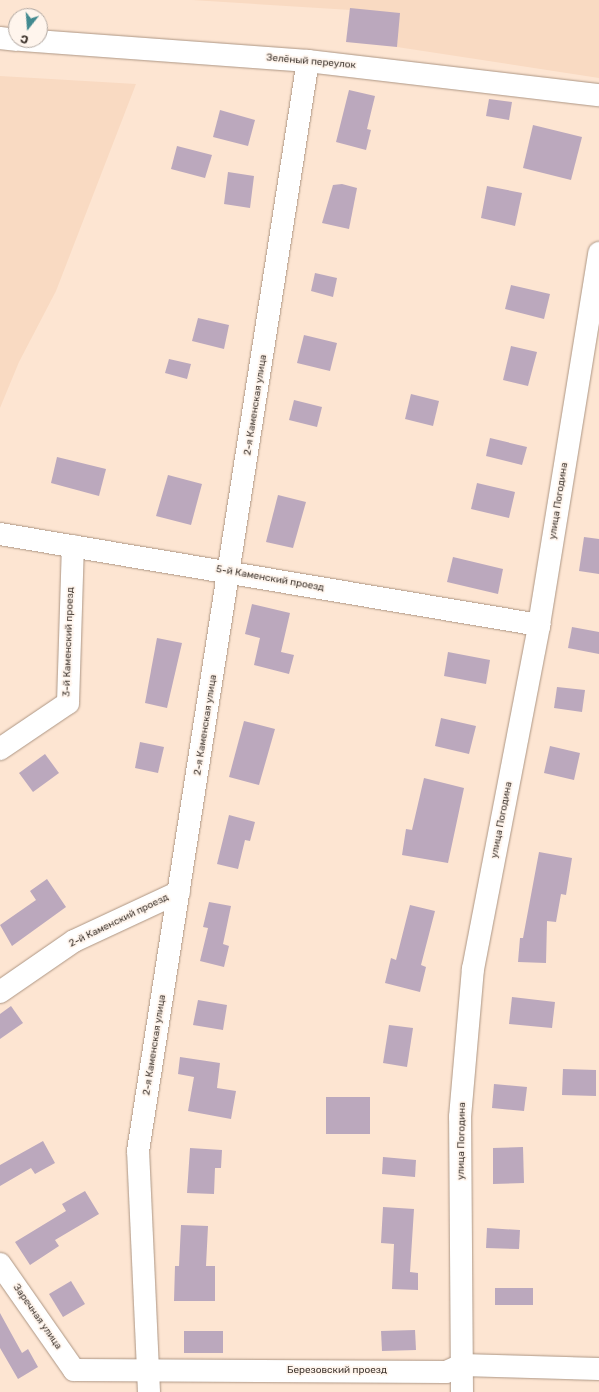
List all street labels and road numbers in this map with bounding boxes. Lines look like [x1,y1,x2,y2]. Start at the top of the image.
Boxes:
street label: Зелёный переулок [266,52,356,72]
street label: 2-я Каменская улица [242,354,270,456]
street label: улица Погодина [547,462,571,540]
street label: 5-й Каменский проезд [215,564,325,594]
street label: 3-й Каменский проезд [61,587,77,697]
street label: 2-я Каменская улица [192,674,220,776]
street label: улица Погодина [489,781,515,859]
street label: 2-й Каменский проезд [67,892,171,950]
street label: 2-я Каменская улица [141,994,169,1096]
street label: улица Погодина [455,1102,469,1180]
street label: Заречная улица [10,1282,64,1352]
street label: Березовский проезд [287,1365,387,1377]

